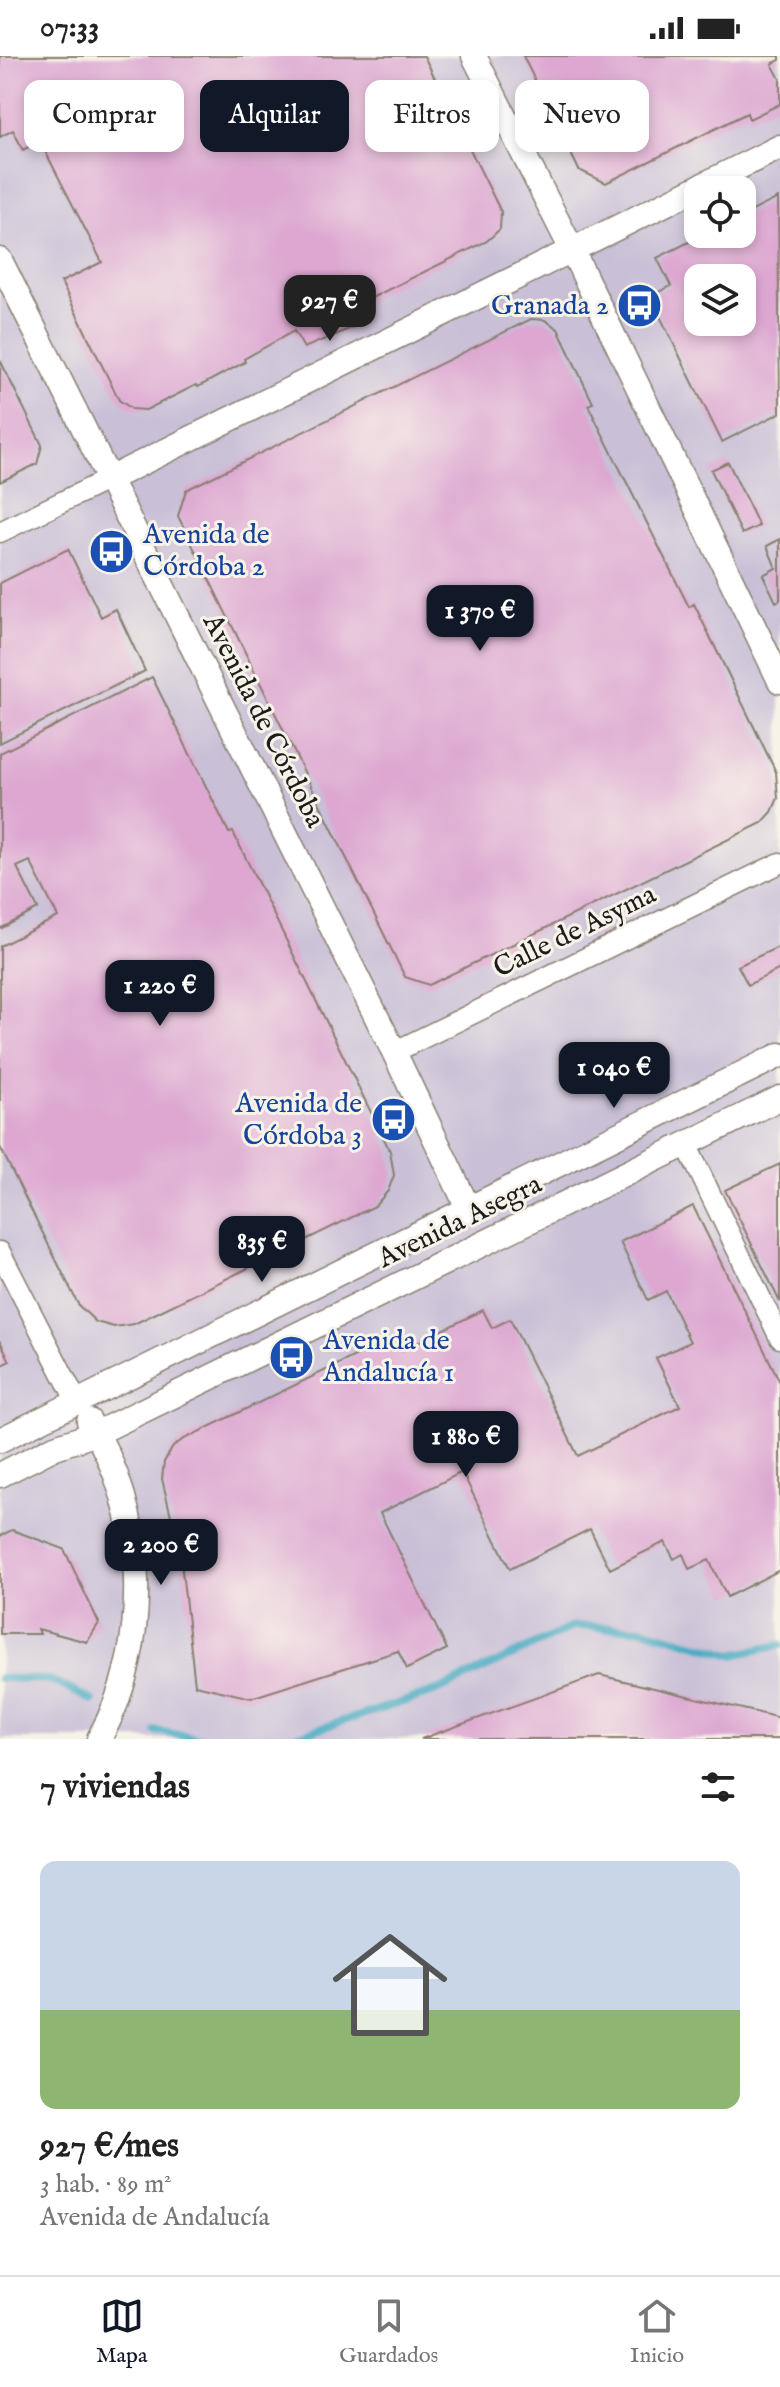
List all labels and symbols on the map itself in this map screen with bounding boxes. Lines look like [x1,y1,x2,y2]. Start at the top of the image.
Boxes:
pin: 927 € [274,275,386,343]
bus stop icon: Granada 2 [616,282,664,330]
place label: Granada 2 [491,289,609,324]
place label: Avenida de Córdoba 2 [142,518,270,585]
bus stop icon: Avenida de Córdoba 2 [88,527,136,575]
pin: 1 370 € [406,585,554,653]
street label: Avenida de Córdoba [194,607,332,835]
street label: Calle de Asyma [488,877,663,986]
pin: 1 220 € [86,960,234,1028]
pin: 1 040 € [540,1042,688,1110]
place label: Avenida de Córdoba 3 [234,1087,362,1154]
bus stop icon: Avenida de Córdoba 3 [369,1096,417,1144]
street label: Avenida Asegra [371,1167,549,1277]
pin: 835 € [206,1216,318,1284]
place label: Avenida de Andalucía 1 [322,1324,454,1391]
bus stop icon: Avenida de Andalucía 1 [268,1333,316,1381]
pin: 1 880 € [392,1411,540,1479]
pin: 2 200 € [87,1519,235,1587]

